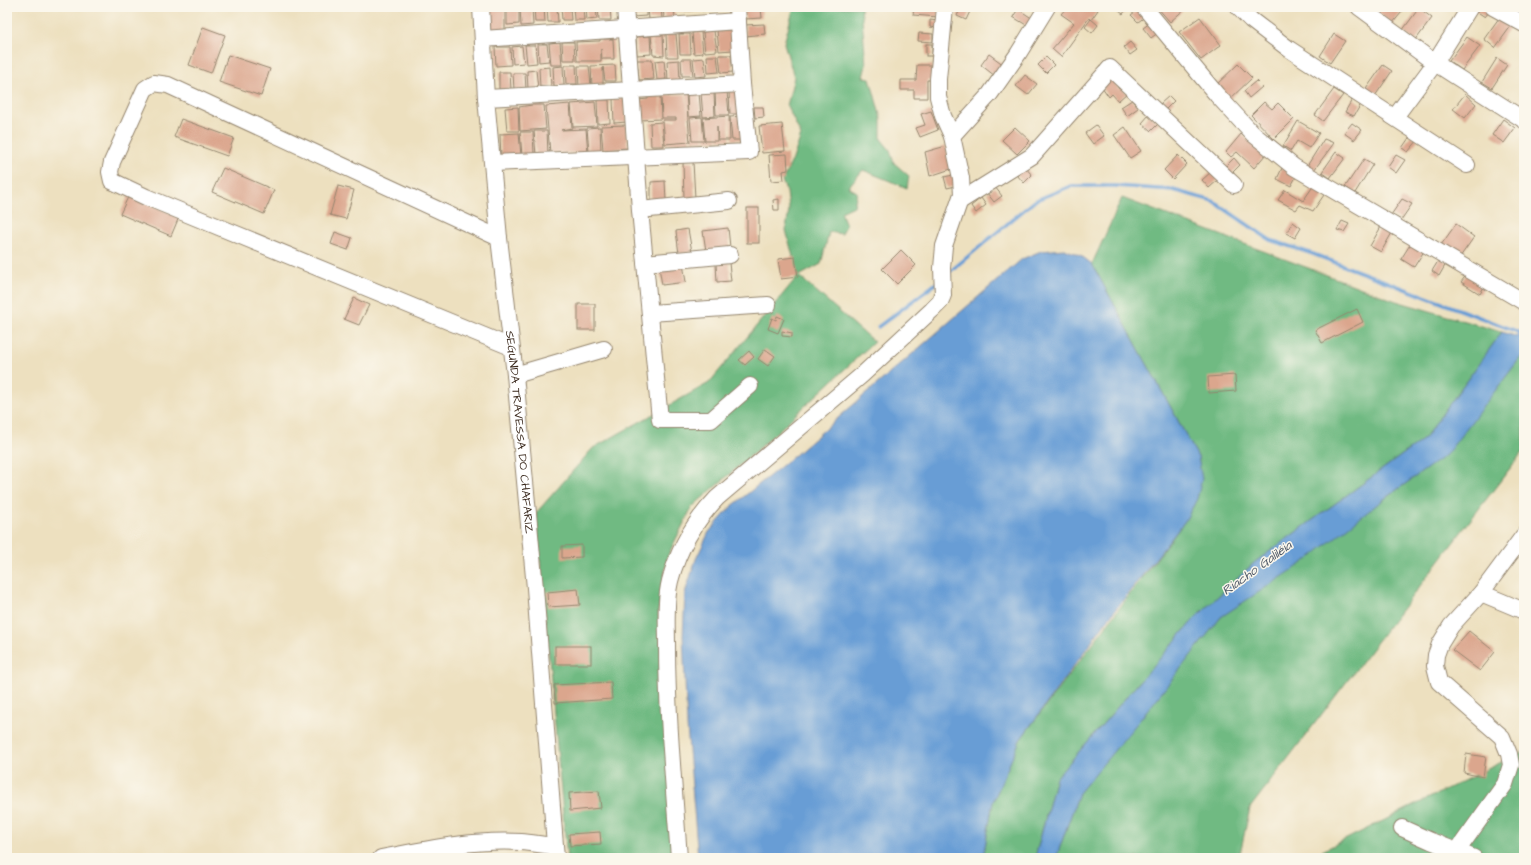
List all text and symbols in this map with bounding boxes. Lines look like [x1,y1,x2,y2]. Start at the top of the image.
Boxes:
street label: SEGUNDA TRAVESSA DO CHAFARIZ [501,330,538,535]
water label: Riacho Galiléia [1218,536,1297,599]

